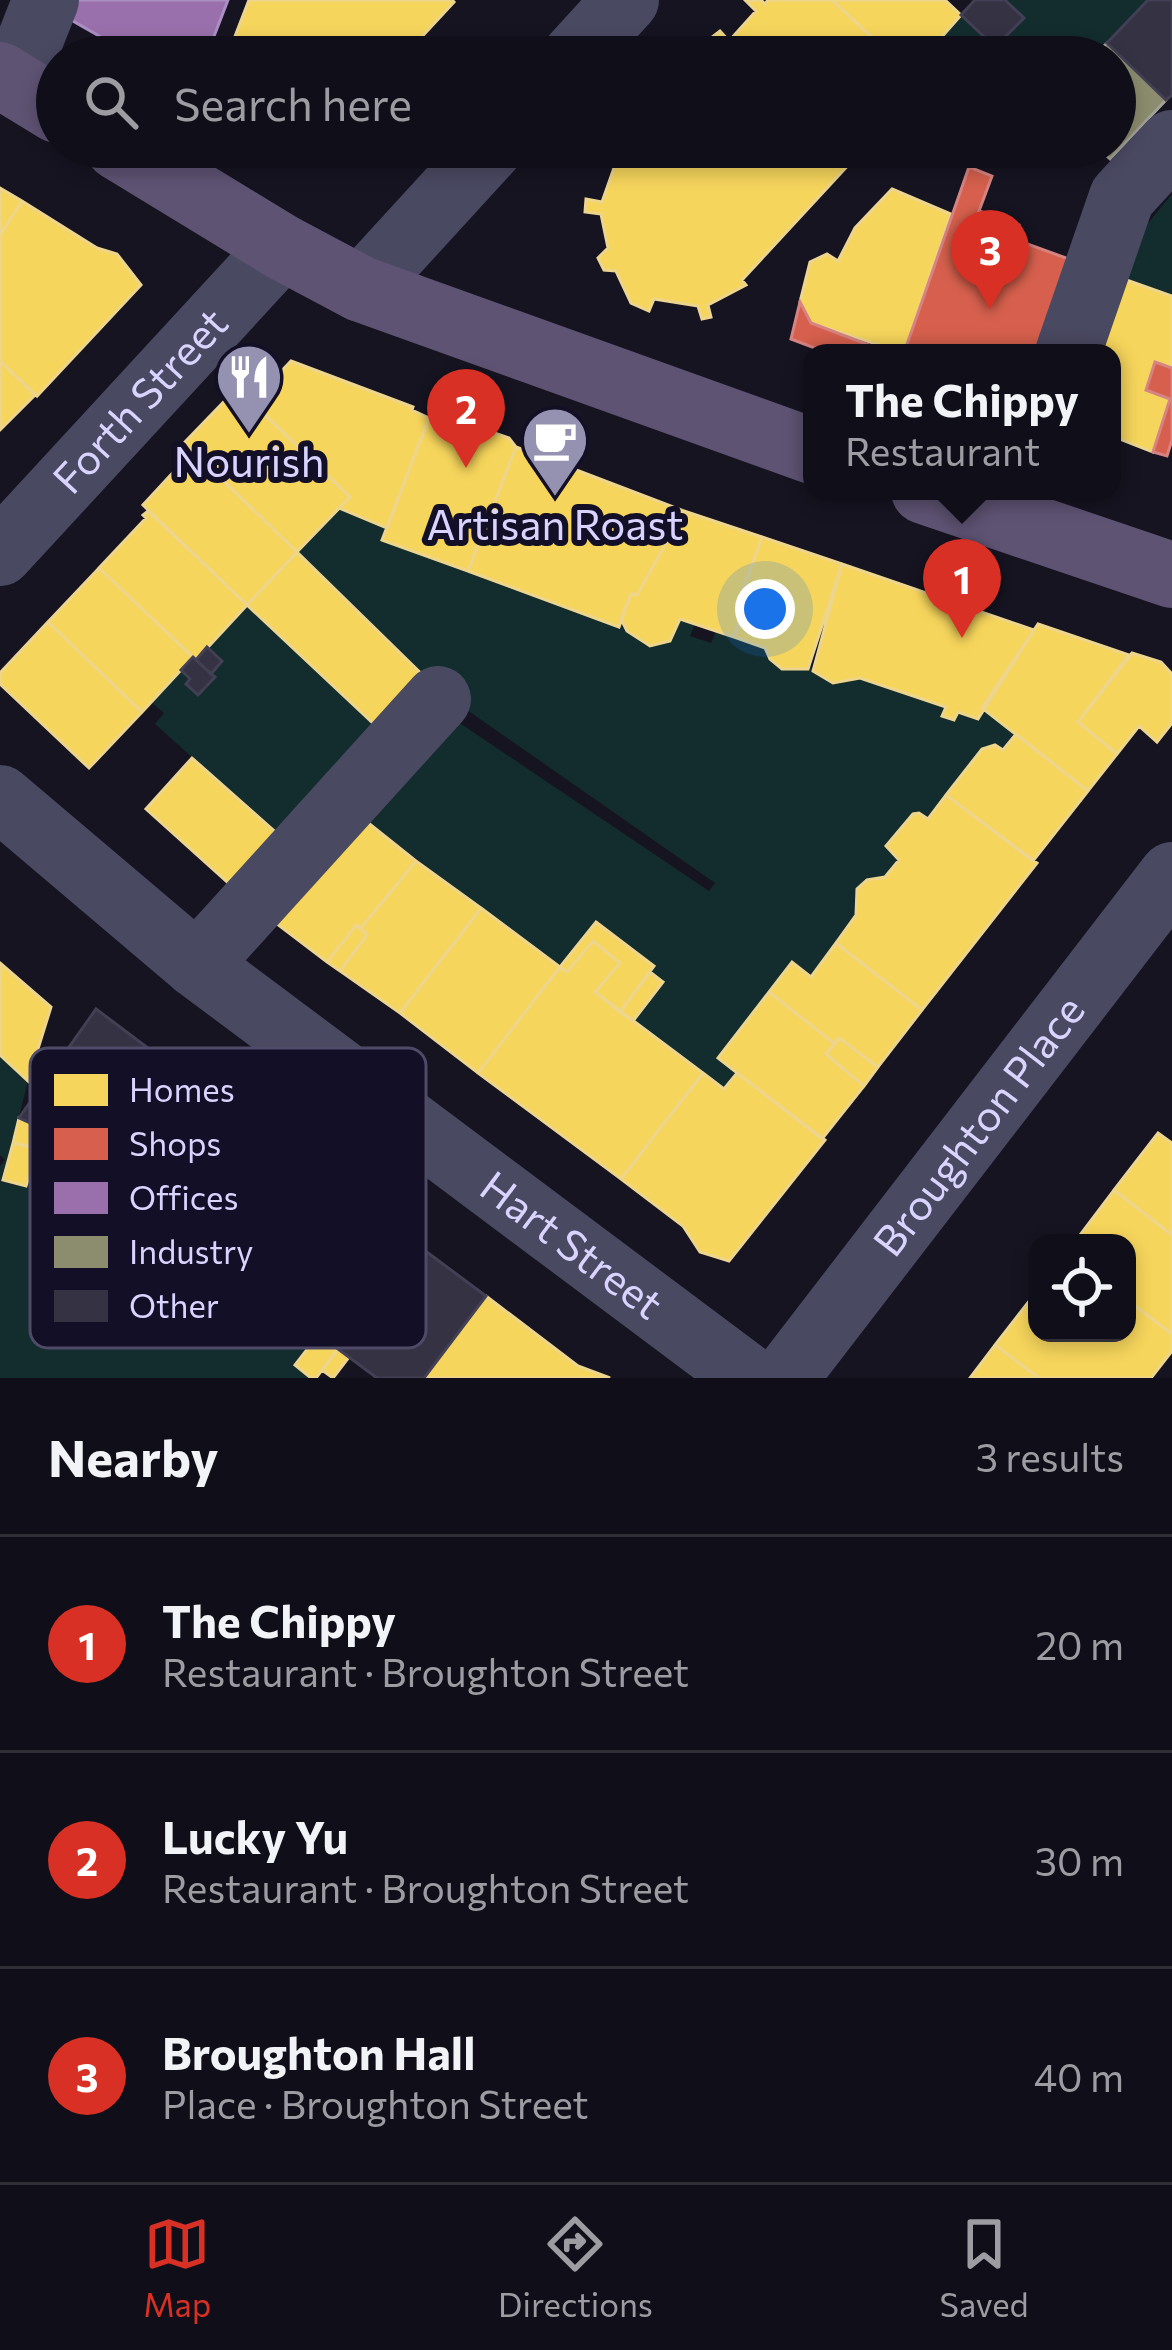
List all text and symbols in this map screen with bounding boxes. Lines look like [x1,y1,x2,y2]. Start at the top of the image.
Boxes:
search box [36,36,1136,168]
icon: search [78,69,144,135]
text: Search here [174,75,412,130]
pin: 3 [951,210,1029,309]
street label: Forth Street [41,296,237,503]
restaurant icon: Nourish [214,342,284,436]
popup [803,344,1121,500]
pin: 2 [427,369,505,468]
text: The Chippy [845,371,1079,426]
cafe icon: Artisan Roast [520,405,590,499]
text: Restaurant [845,426,1040,474]
place label: Nourish [174,434,324,486]
place label: Artisan Roast [427,497,684,549]
pin: 1 [923,539,1001,638]
your location [735,579,795,639]
street label: Broughton Place [861,984,1094,1265]
legend [30,1048,426,1348]
text: Homes [129,1068,235,1109]
text: Shops [129,1122,221,1163]
street label: Hart Street [471,1159,674,1329]
text: Offices [129,1176,239,1217]
text: Industry [129,1230,253,1271]
map controls [1028,1234,1136,1342]
button: locate [1028,1234,1136,1342]
text: Other [129,1284,219,1325]
text: Nearby [48,1425,218,1488]
text: 3 results [976,1432,1124,1480]
text: The Chippy [162,1592,396,1647]
text: 1 [78,1620,96,1668]
text: 20 m [1036,1620,1124,1668]
text: Restaurant · Broughton Street [162,1647,689,1695]
text: Lucky Yu [162,1808,348,1863]
text: 2 [76,1836,98,1884]
text: 30 m [1035,1836,1124,1884]
text: Restaurant · Broughton Street [162,1863,689,1911]
text: Broughton Hall [162,2024,475,2079]
text: 3 [76,2052,98,2100]
text: 40 m [1034,2052,1124,2100]
text: Place · Broughton Street [162,2079,588,2127]
tab: Map [143,2211,211,2324]
tab: Directions [498,2211,653,2324]
tab: Saved [940,2211,1029,2324]

